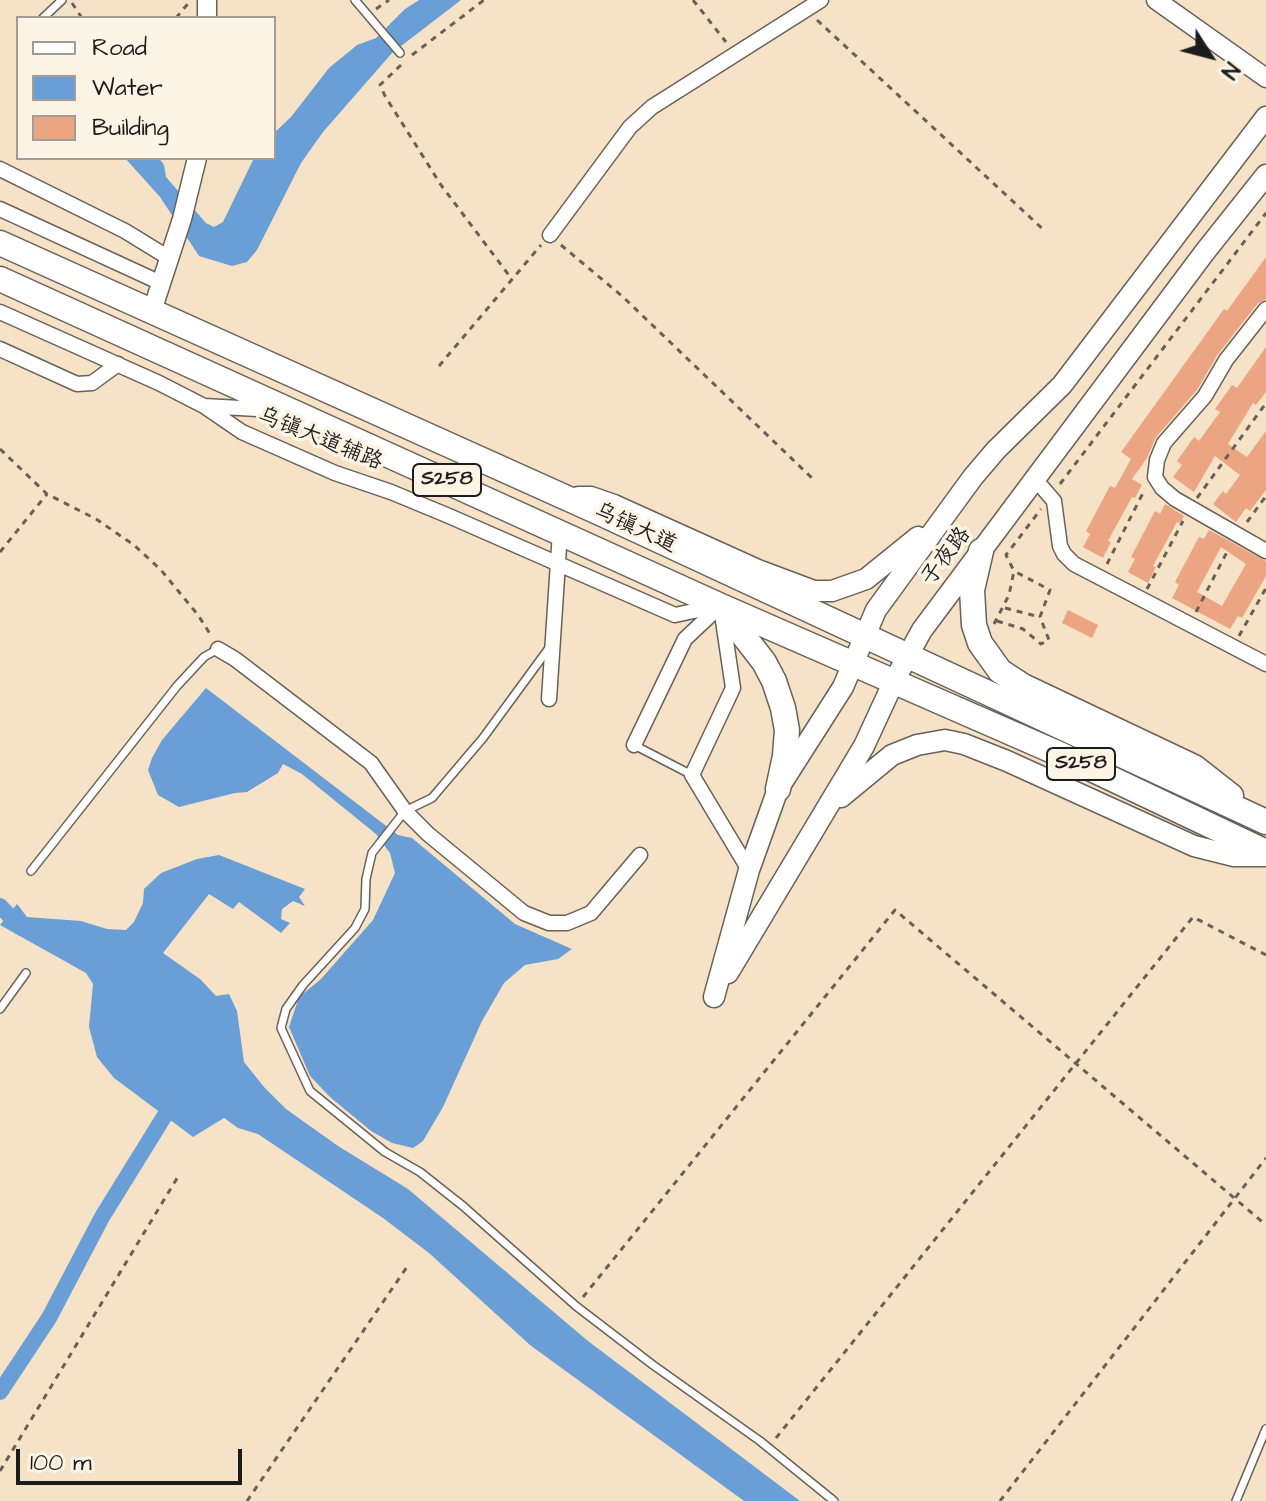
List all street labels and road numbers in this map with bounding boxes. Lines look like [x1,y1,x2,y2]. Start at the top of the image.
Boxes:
street label: 乌镇大道辅路 [254,403,386,477]
road number: S258 [413,464,481,496]
street label: 乌镇大道 [590,498,680,560]
street label: 子夜路 [917,523,977,591]
road number: S258 [1047,748,1115,780]

